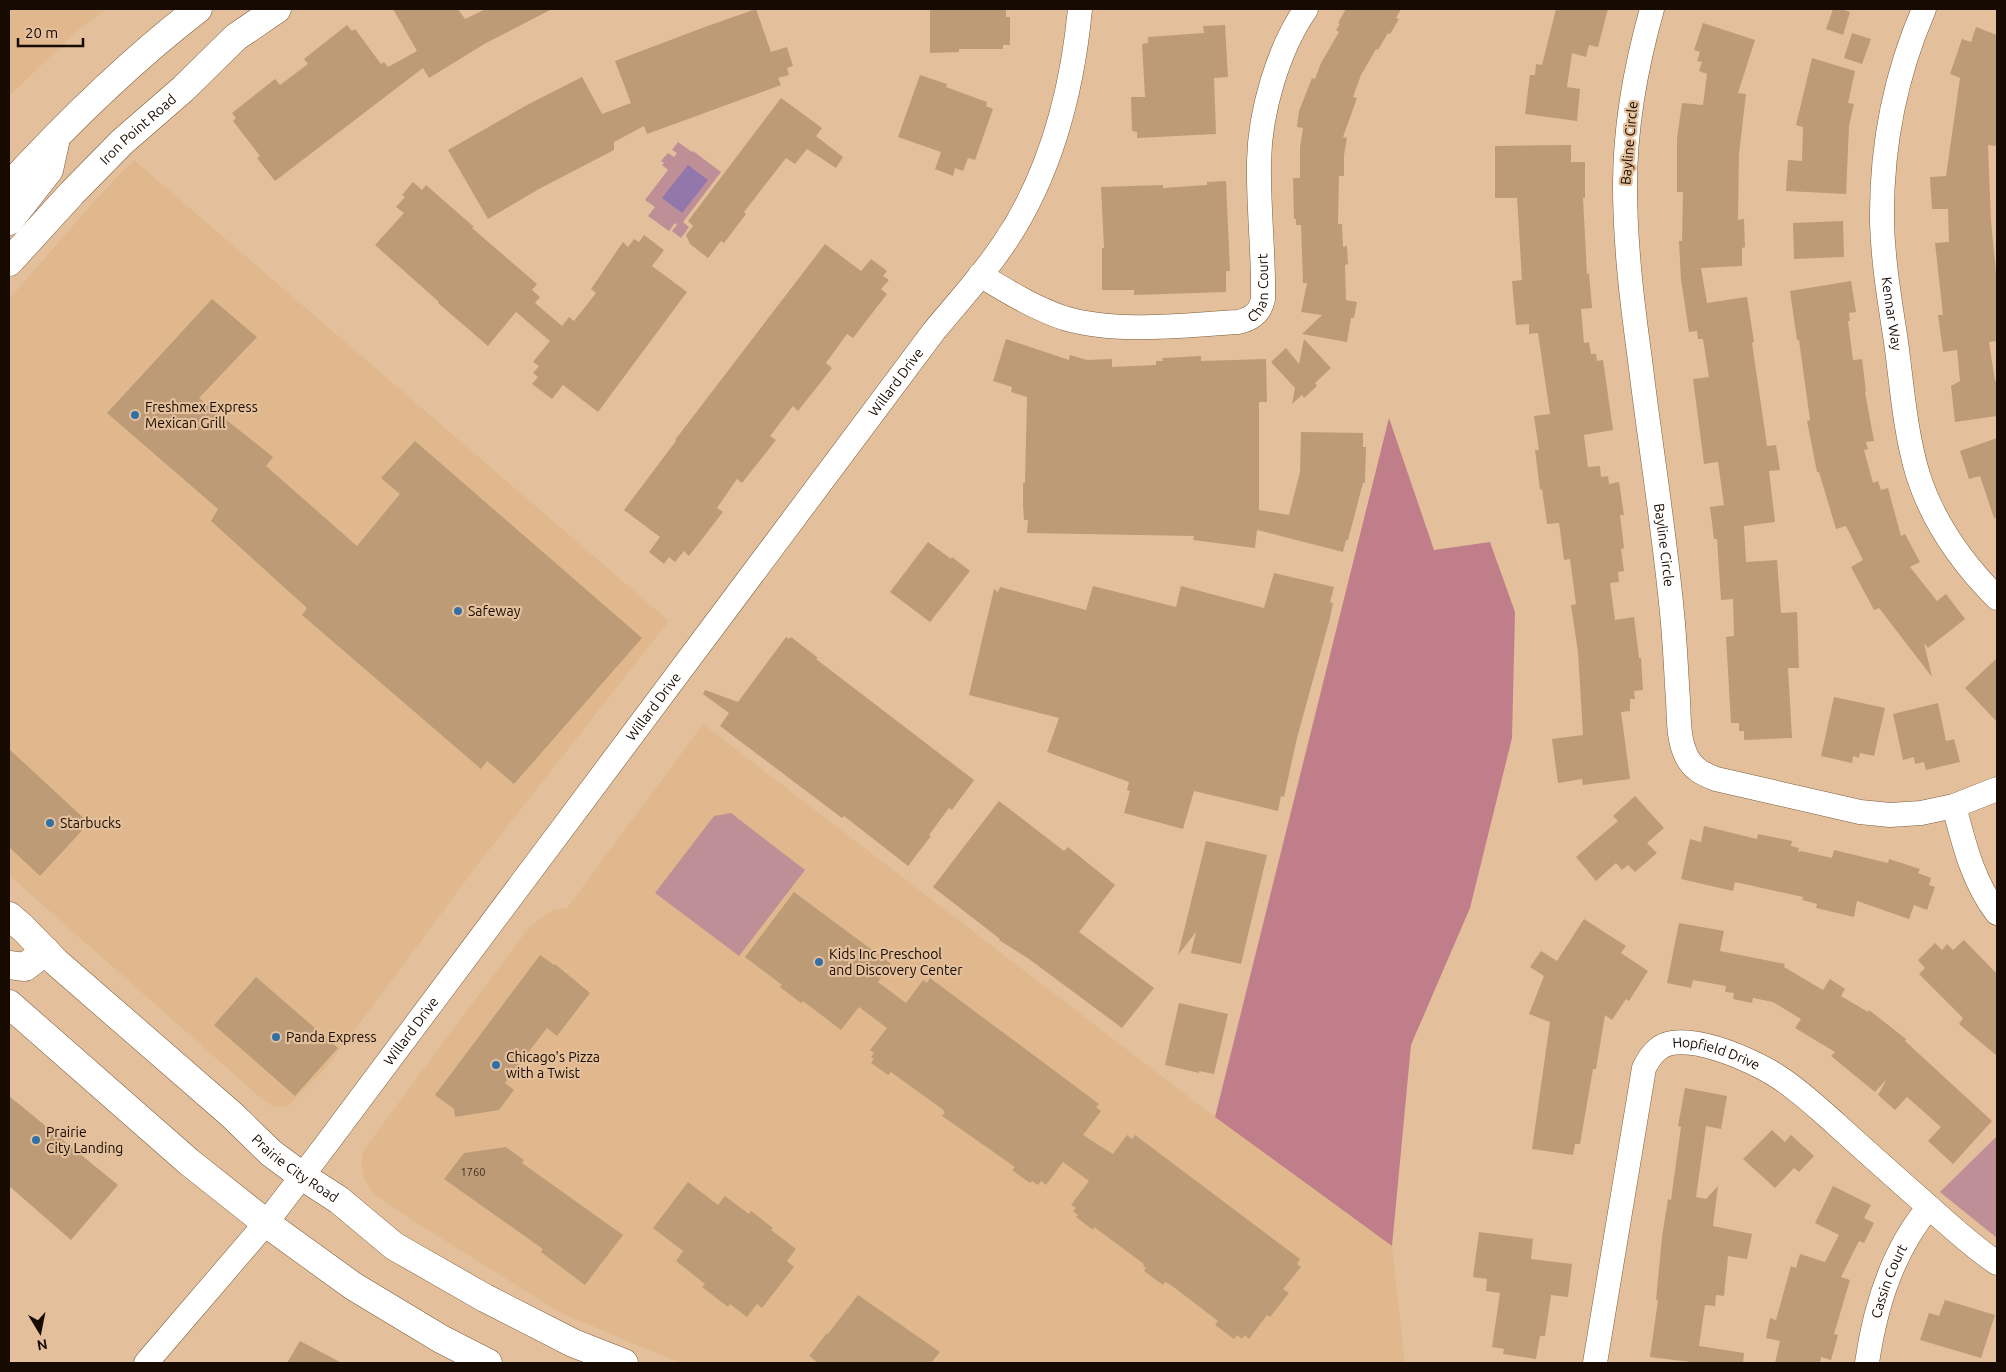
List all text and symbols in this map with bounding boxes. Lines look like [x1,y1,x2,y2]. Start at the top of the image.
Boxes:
scale bar [18,15,82,47]
text: 20 m [25,24,58,41]
street label: Iron Point Road [96,91,179,168]
street label: Bayline Circle [1617,100,1641,186]
street label: Chan Court [1244,253,1271,325]
street label: Kennar Way [1879,276,1905,352]
street label: Willard Drive [865,345,926,419]
place label: Freshmex Express Mexican Grill [145,399,258,431]
marker: Freshmex Express Mexican Grill [129,409,141,421]
street label: Bayline Circle [1651,502,1677,588]
place label: Safeway [468,603,521,619]
marker: Safeway [452,605,464,617]
street label: Willard Drive [623,669,684,744]
place label: Starbucks [60,815,121,831]
marker: Starbucks [44,817,56,829]
place label: Kids Inc Preschool and Discovery Center [829,946,963,978]
marker: Kids Inc Preschool and Discovery Center [813,956,825,968]
street label: Willard Drive [380,994,442,1068]
place label: Panda Express [286,1029,376,1045]
marker: Panda Express [270,1031,282,1043]
street label: Hopfield Drive [1672,1034,1763,1073]
place label: Chicago's Pizza with a Twist [506,1049,600,1081]
marker: Chicago's Pizza with a Twist [490,1059,502,1071]
place label: Prairie City Landing [46,1124,123,1156]
street label: Prairie City Road [249,1131,341,1205]
marker: Prairie City Landing [30,1134,42,1146]
house number: 1760 [461,1166,485,1178]
street label: Cassin Court [1868,1241,1910,1320]
north arrow [15,1307,65,1357]
text: N [36,1336,49,1354]

